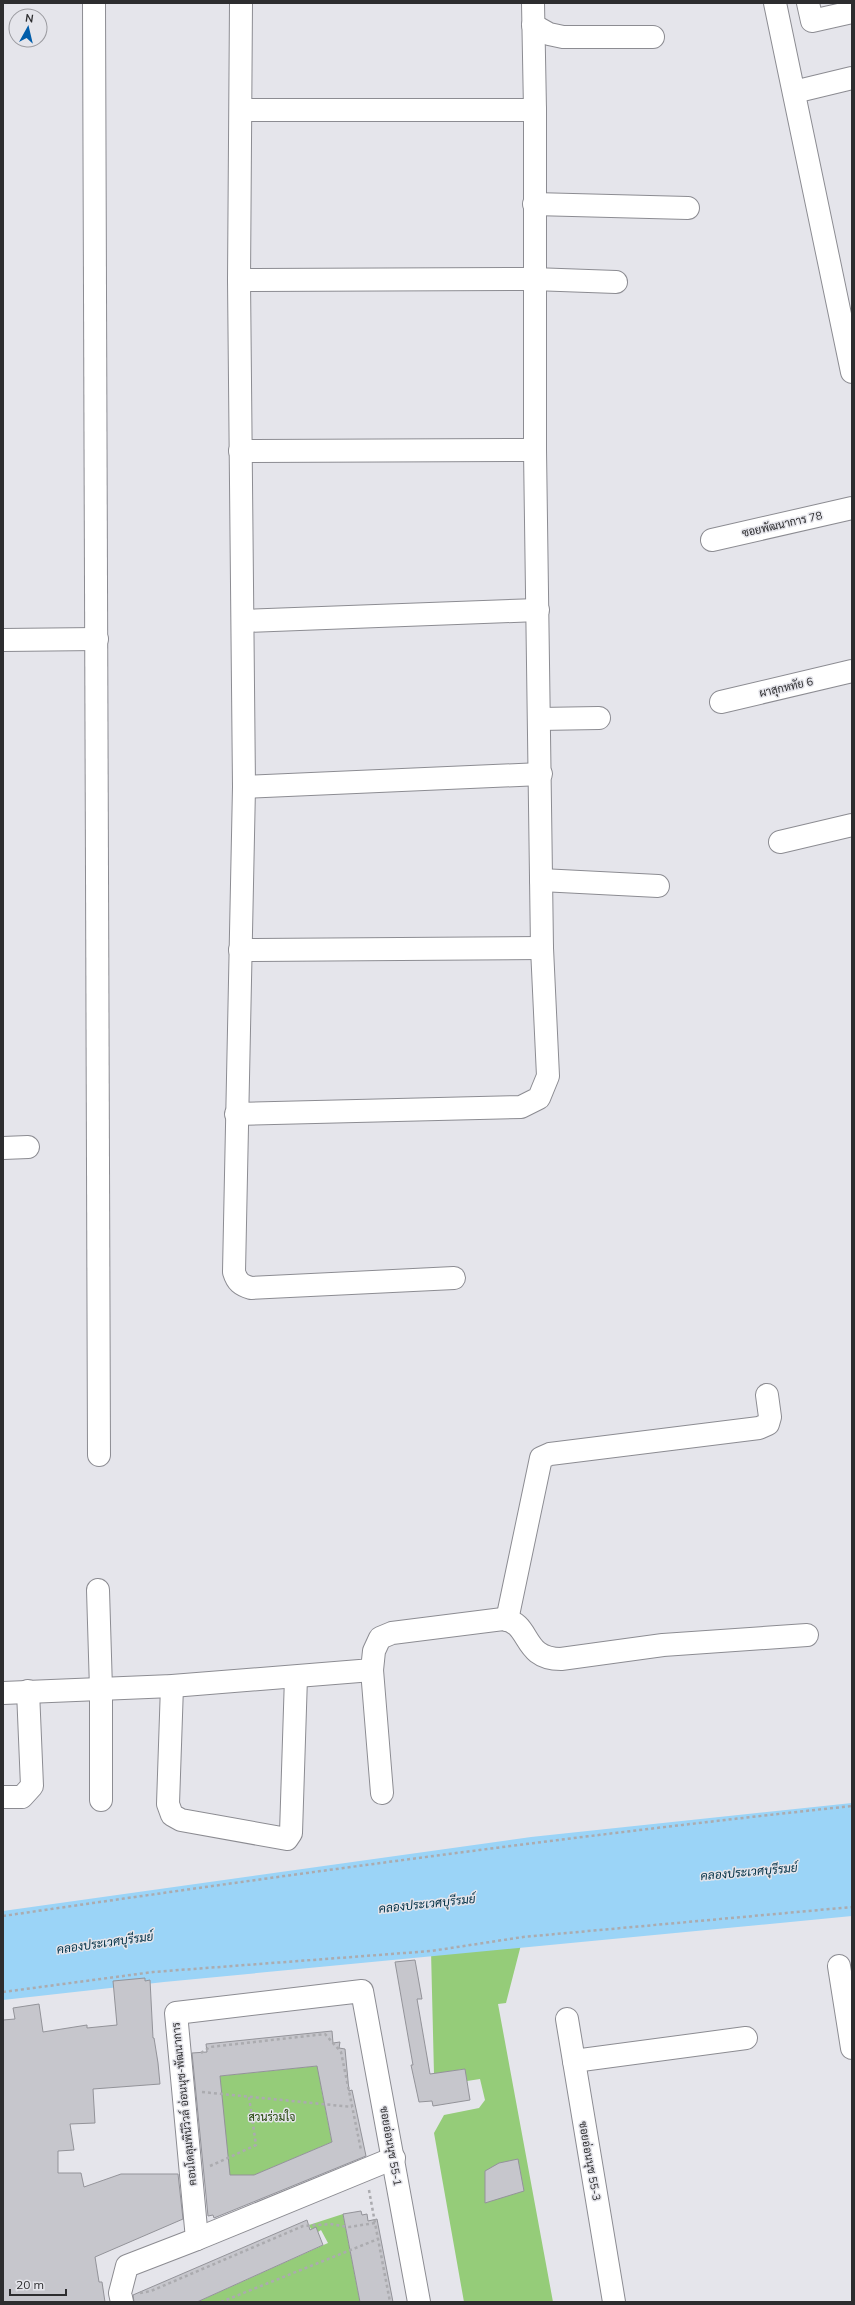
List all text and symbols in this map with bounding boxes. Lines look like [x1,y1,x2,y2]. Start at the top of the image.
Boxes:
north arrow [8,8,48,48]
text: N [24,11,34,26]
street label: ซอยพัฒนาการ 78 [740,508,824,540]
street label: ผาสุกหทัย 6 [758,674,815,702]
water label: คลองประเวศบุรีรมย์ [700,1860,800,1885]
water label: คลองประเวศบุรีรมย์ [378,1891,478,1918]
water label: คลองประเวศบุรีรมย์ [56,1928,156,1959]
street label: คอนโดลุมพินีวิวล์ อ่อนนุช-พัฒนาการ [167,2021,202,2186]
street label: ซอยอ่อนนุช 55-1 [375,2105,405,2187]
park label: สวนร่วมใจ [248,2109,296,2124]
street label: ซอยอ่อนนุช 55-3 [574,2120,604,2202]
scale bar [10,2271,66,2297]
text: 20 m [16,2277,44,2292]

